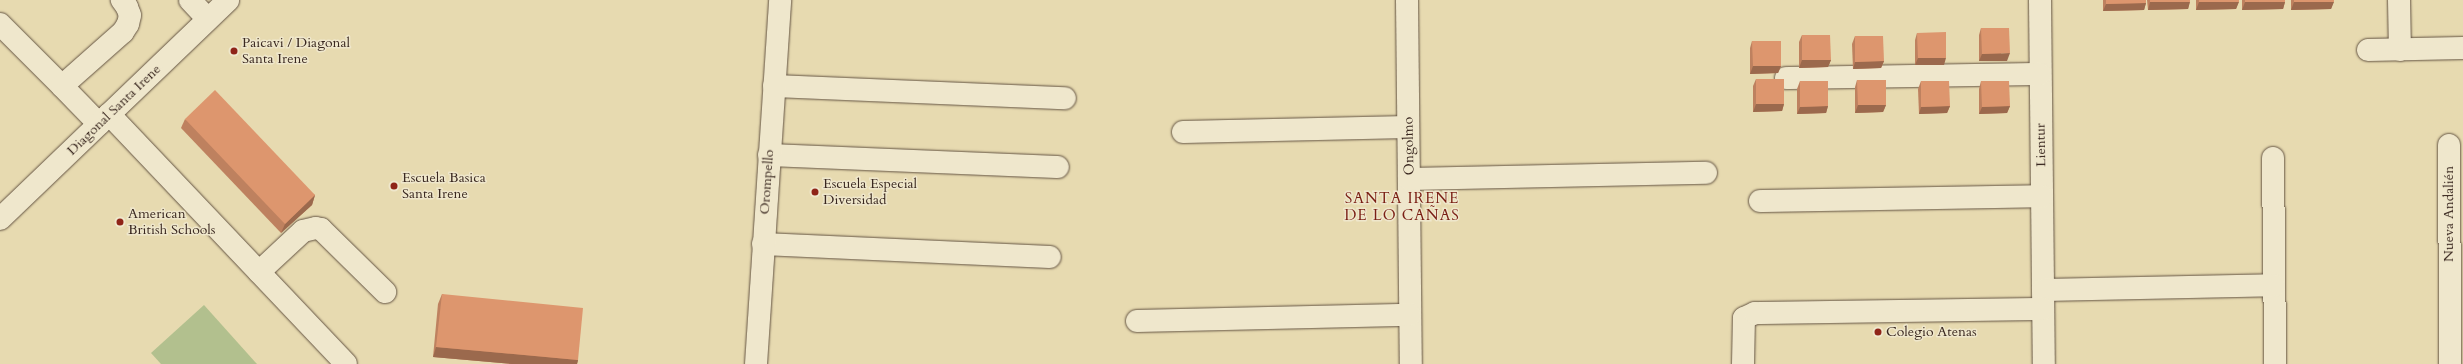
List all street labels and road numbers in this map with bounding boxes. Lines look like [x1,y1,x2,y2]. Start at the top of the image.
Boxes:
street label: Diagonal Santa Irene [64,61,164,159]
street label: Ongolmo [1400,117,1418,175]
street label: Lientur [2032,123,2050,167]
street label: Orompello [756,149,778,215]
street label: Nueva Andalién [2441,166,2457,262]

